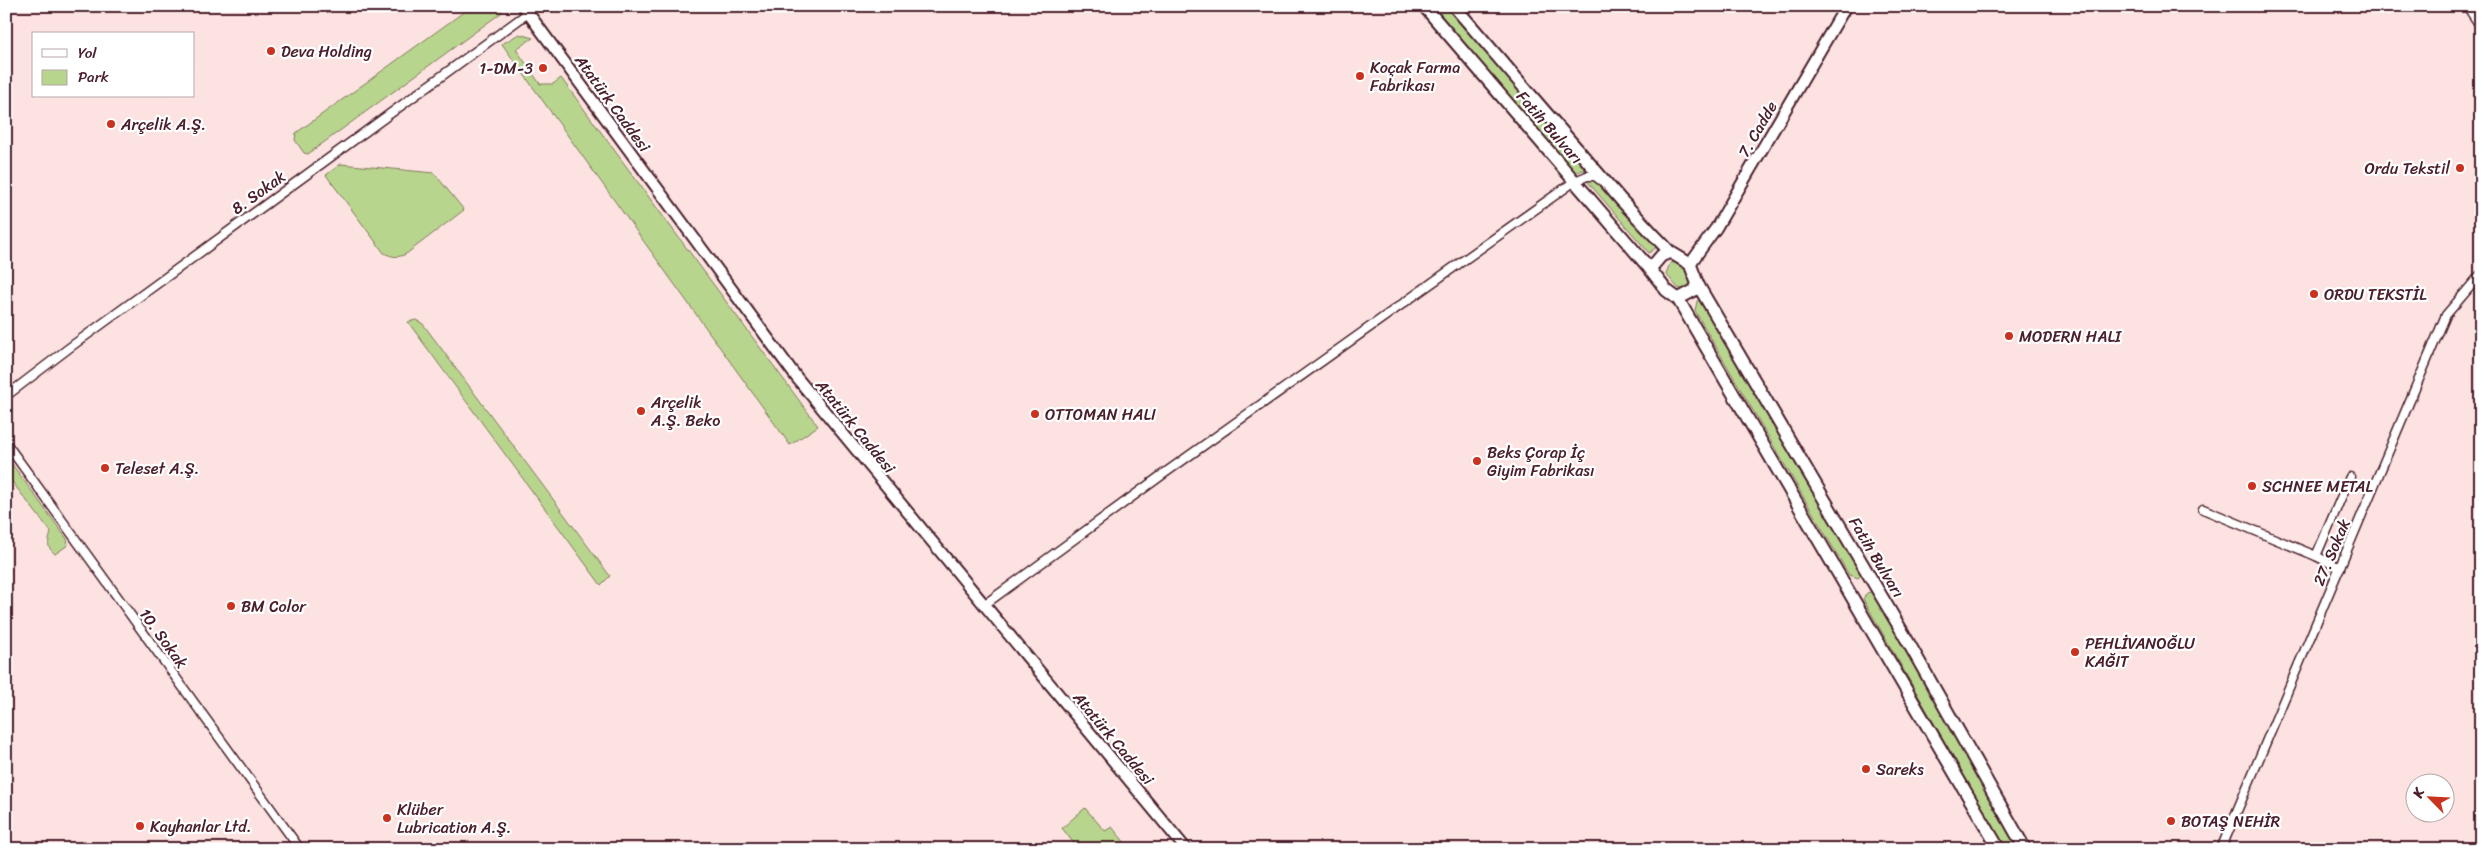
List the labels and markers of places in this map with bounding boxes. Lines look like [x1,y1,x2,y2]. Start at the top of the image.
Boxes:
place label: Deva Holding [281,37,372,66]
marker: Deva Holding [265,45,277,57]
place label: Koçak Farma Fabrikası [1370,53,1460,100]
place label: 1-DM-3 [479,54,533,83]
marker: 1-DM-3 [537,62,549,74]
marker: Koçak Farma Fabrikası [1354,70,1366,82]
place label: Arçelik A.Ş. [120,110,206,139]
marker: Arçelik A.Ş. [105,118,117,130]
place label: Ordu Tekstil [2364,154,2450,183]
marker: Ordu Tekstil [2454,162,2466,174]
place label: ORDU TEKSTİL [2324,280,2427,309]
marker: ORDU TEKSTİL [2308,288,2320,300]
place label: MODERN HALI [2019,322,2123,351]
marker: MODERN HALI [2003,330,2015,342]
place label: Arçelik A.Ş. Beko [650,388,720,435]
place label: OTTOMAN HALI [1045,400,1156,429]
marker: Arçelik A.Ş. Beko [635,405,647,417]
marker: OTTOMAN HALI [1029,408,1041,420]
place label: Beks Çorap İç Giyim Fabrikası [1487,438,1594,485]
place label: Teleset A.Ş. [115,454,199,483]
marker: Beks Çorap İç Giyim Fabrikası [1471,455,1483,467]
marker: Teleset A.Ş. [99,462,111,474]
place label: SCHNEE METAL [2262,472,2373,501]
marker: SCHNEE METAL [2246,480,2258,492]
place label: BM Color [241,592,307,621]
marker: BM Color [225,600,237,612]
place label: PEHLİVANOĞLU KAĞIT [2085,629,2195,676]
marker: PEHLİVANOĞLU KAĞIT [2069,646,2081,658]
place label: Sareks [1876,755,1924,784]
marker: Sareks [1860,763,1872,775]
place label: Klüber Lubrication A.Ş. [397,795,511,842]
place label: BOTAŞ NEHİR [2181,807,2280,836]
place label: Kayhanlar Ltd. [150,812,252,841]
marker: Klüber Lubrication A.Ş. [381,812,393,824]
marker: BOTAŞ NEHİR [2165,815,2177,827]
marker: Kayhanlar Ltd. [134,820,146,832]

